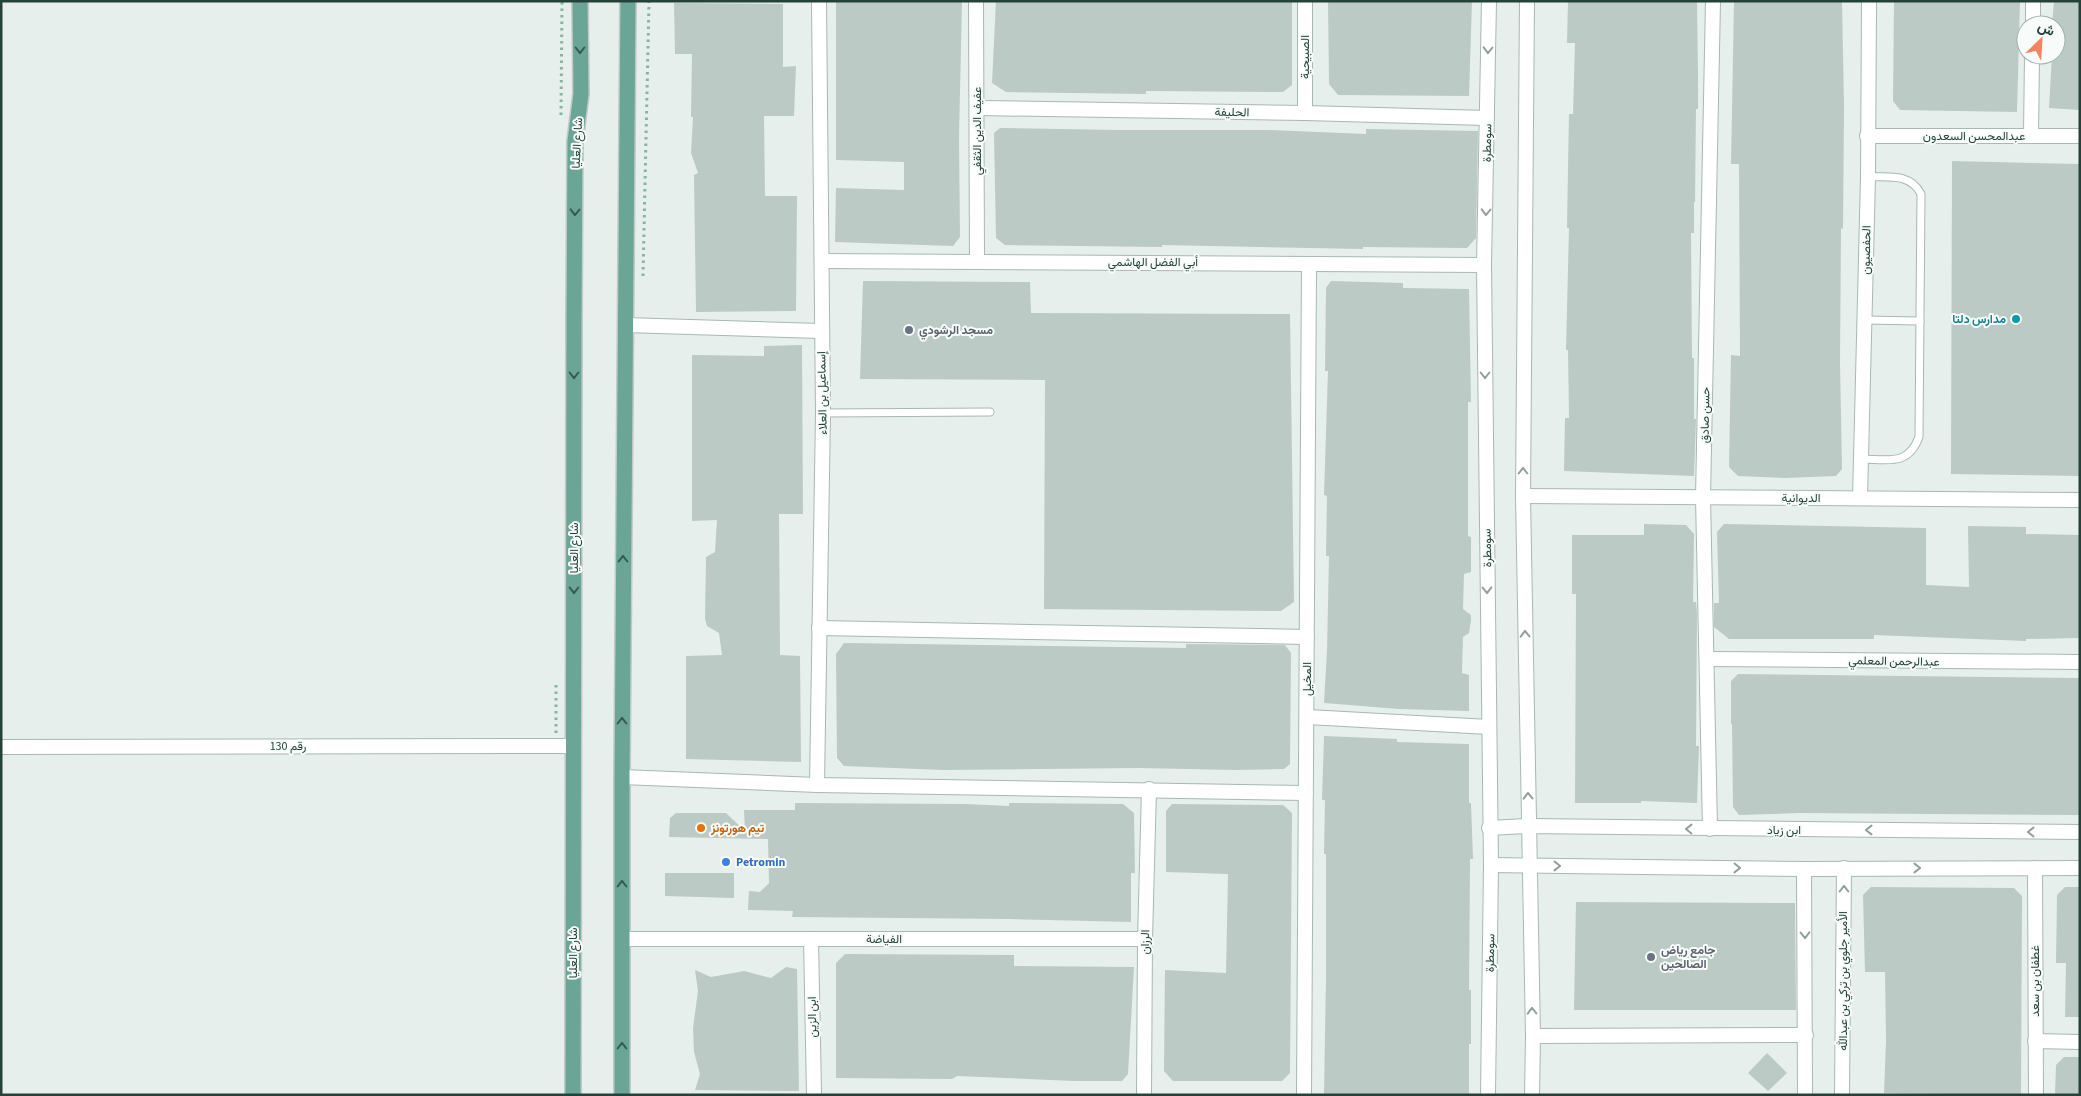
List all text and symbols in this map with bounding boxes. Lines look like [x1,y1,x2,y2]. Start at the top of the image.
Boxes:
north arrow [2016,15,2066,65]
text: ش [2034,17,2058,42]
street label: الصبيحية [1297,35,1314,79]
one-way arrow [575,46,585,54]
one-way arrow [1483,46,1493,54]
street label: عفيف الدين الثقفي [969,87,987,175]
street label: الحليفة [1214,104,1250,121]
street label: شارع العليا [568,117,587,169]
street label: سومطرة [1479,124,1496,162]
street label: عبدالمحسن السعدون [1923,128,2025,145]
one-way arrow [570,208,580,216]
one-way arrow [1480,209,1491,217]
street label: الحفصيون [1858,225,1875,275]
street label: أبي الفضل الهاشمي [1108,254,1198,272]
place label: مدارس دلتا [1952,311,2006,328]
marker: مدارس دلتا [2010,313,2022,325]
place label: مسجد الرشودي [919,322,993,340]
marker: مسجد الرشودي [903,324,915,336]
street label: إسماعيل بن العلاء [813,351,832,435]
one-way arrow [569,371,579,379]
one-way arrow [1480,372,1490,379]
street label: حسن صادق [1697,387,1714,443]
one-way arrow [1518,467,1528,474]
street label: الديوانية [1781,490,1821,507]
street label: شارع العليا [566,523,583,573]
street label: سومطرة [1479,529,1496,567]
one-way arrow [618,554,628,562]
one-way arrow [569,586,579,594]
one-way arrow [1482,586,1493,594]
one-way arrow [1520,629,1530,637]
street label: عبدالرحمن المعلمي [1848,652,1940,672]
street label: المخيل [1299,662,1316,696]
one-way arrow [617,717,627,724]
street label: رقم 130 [270,738,306,755]
one-way arrow [1522,792,1533,800]
place label: تيم هورتونز [710,820,764,837]
marker: تيم هورتونز [695,822,707,834]
street label: ابن زياد [1767,822,1801,839]
one-way arrow [1684,823,1692,834]
one-way arrow [1864,825,1872,835]
one-way arrow [2027,826,2035,837]
place label: Petromin [736,854,786,871]
marker: Petromin [720,856,732,868]
one-way arrow [1554,861,1561,871]
one-way arrow [1734,863,1741,873]
one-way arrow [1914,863,1921,873]
one-way arrow [617,879,627,887]
one-way arrow [1839,884,1849,892]
street label: الأمير جلوي بن تركي بن عبدالله [1835,911,1853,1051]
street label: شارع العليا [565,928,582,978]
street label: الرزان [1137,929,1154,955]
street label: الفياضة [866,931,902,948]
one-way arrow [1799,931,1810,939]
street label: سومطرة [1482,934,1499,972]
place label: جامع رياض الصالحين [1661,942,1715,973]
street label: غطفان بن سعد [2027,945,2044,1017]
marker: جامع رياض الصالحين [1645,951,1657,963]
street label: ابن الزين [804,996,821,1038]
one-way arrow [1527,1007,1537,1014]
one-way arrow [617,1042,627,1050]

